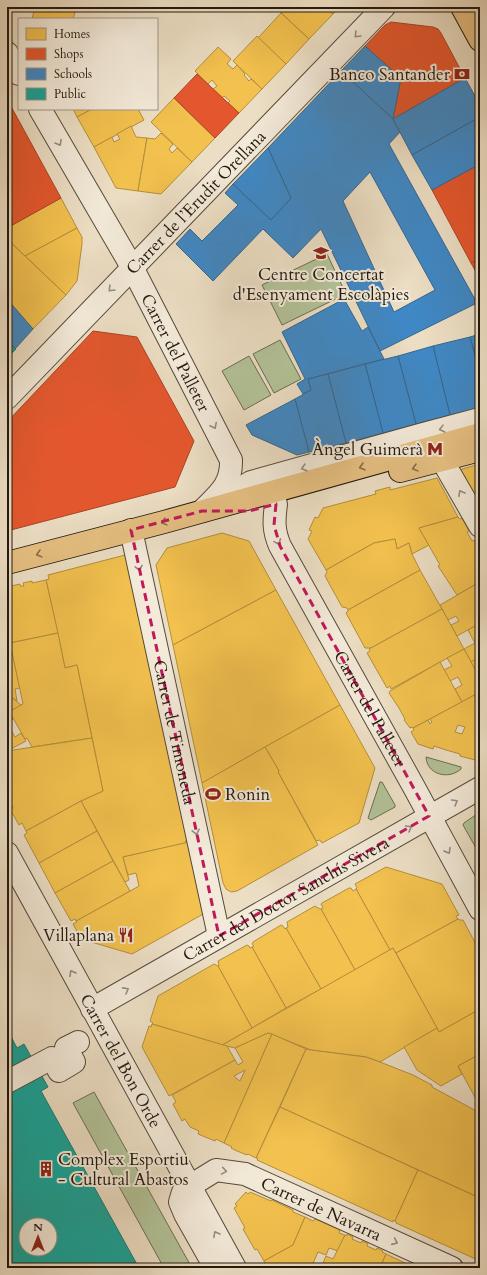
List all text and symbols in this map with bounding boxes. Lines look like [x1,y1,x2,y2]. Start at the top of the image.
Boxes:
legend [18,18,158,110]
text: Homes [54,26,90,42]
one-way arrow [354,30,362,38]
text: Shops [54,46,83,62]
place label: Banco Santander [329,63,451,86]
bank icon: Banco Santander [453,65,471,83]
text: Schools [54,66,92,82]
text: Public [54,86,87,102]
street label: Carrer de l’Erudit Orellana [121,125,271,279]
one-way arrow [55,139,62,146]
school or university icon: Centre Concertat d'Esenyament Escolàpies [312,244,330,262]
place label: Centre Concertat d'Esenyament Escolàpies [233,263,410,306]
one-way arrow [108,284,116,292]
street label: Carrer del Palleter [136,289,216,416]
one-way arrow [209,422,217,430]
one-way arrow [439,424,446,433]
place label: Àngel Guimerà [312,438,424,461]
metro station icon: Àngel Guimerà [426,440,444,458]
one-way arrow [358,462,365,471]
one-way arrow [300,463,307,471]
one-way arrow [412,463,419,471]
one-way arrow [459,490,466,497]
one-way arrow [161,517,168,525]
one-way arrow [273,538,281,545]
one-way arrow [35,550,42,558]
one-way arrow [135,565,143,571]
street label: Carrer del Palleter [329,646,412,772]
street label: Carrer de Timoneda [148,658,202,807]
place label: Ronin [225,783,270,806]
sports icon: Ronin [204,785,222,803]
one-way arrow [450,799,458,806]
one-way arrow [405,826,412,833]
one-way arrow [192,829,200,835]
street label: Carrer del Doctor Sanchís Sivera [178,830,394,967]
one-way arrow [443,847,451,854]
place label: Villaplana [43,924,115,947]
restaurant icon: Villaplana [117,926,135,944]
one-way arrow [70,970,77,977]
one-way arrow [122,987,129,994]
street label: Carrer del Bon Orde [75,990,167,1132]
place label: Complex Esportiu - Cultural Abastos [58,1148,189,1191]
building icon: Complex Esportiu - Cultural Abastos [37,1160,55,1178]
one-way arrow [221,1166,227,1175]
street label: Carrer de Navarra [257,1171,386,1246]
north arrow [18,1217,58,1257]
text: N [33,1220,43,1235]
one-way arrow [214,1231,221,1238]
one-way arrow [391,1237,399,1245]

